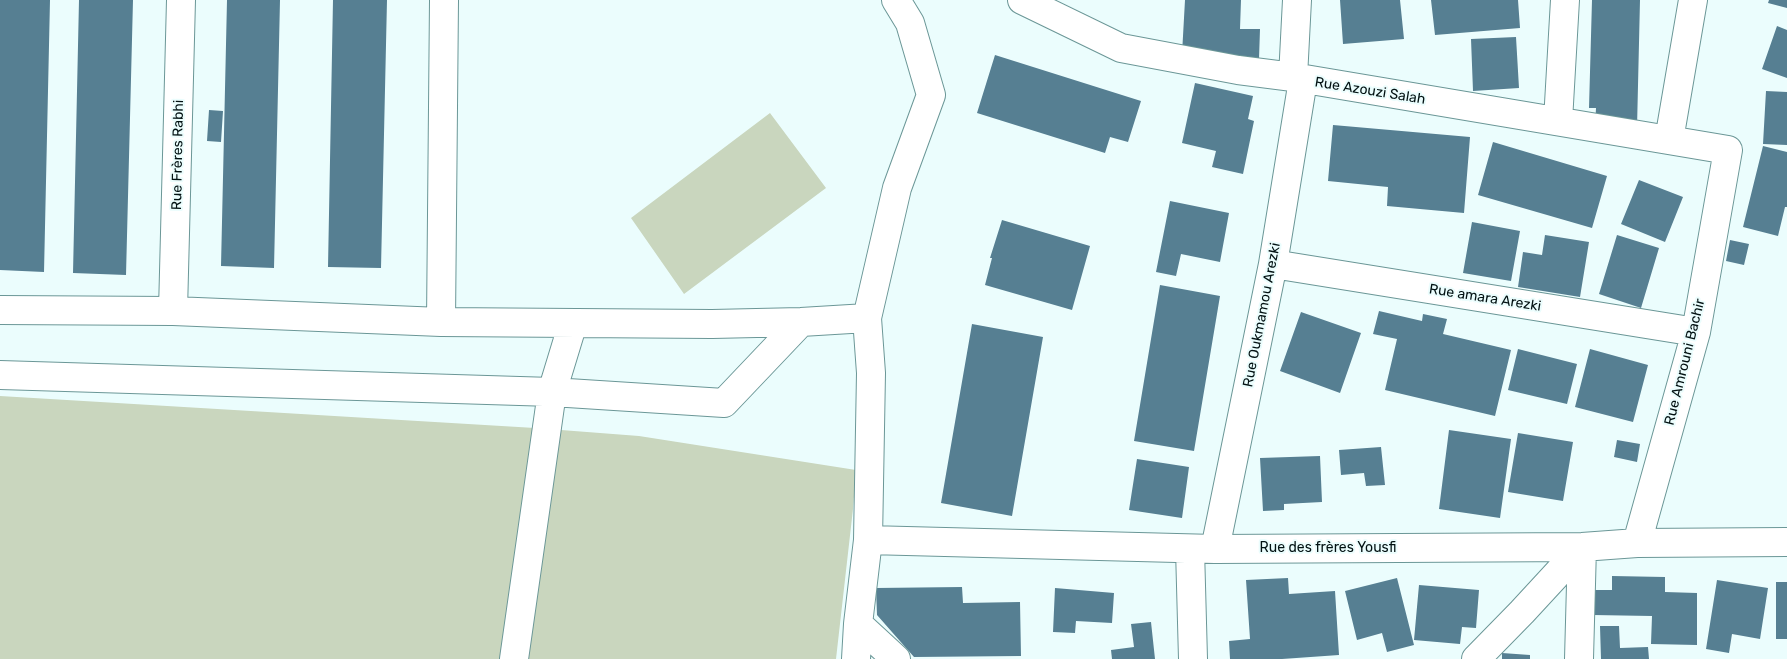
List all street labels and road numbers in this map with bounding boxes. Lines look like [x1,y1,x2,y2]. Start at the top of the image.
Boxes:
street label: Rue Azouzi Salah [1313,74,1427,108]
street label: Rue Frères Rabhi [169,100,187,210]
street label: Rue Oukmamou Arezki [1240,241,1284,389]
street label: Rue amara Arezki [1428,281,1542,315]
street label: Rue Amrouni Bachir [1661,297,1709,427]
street label: Rue des frères Yousfi [1260,540,1396,556]

